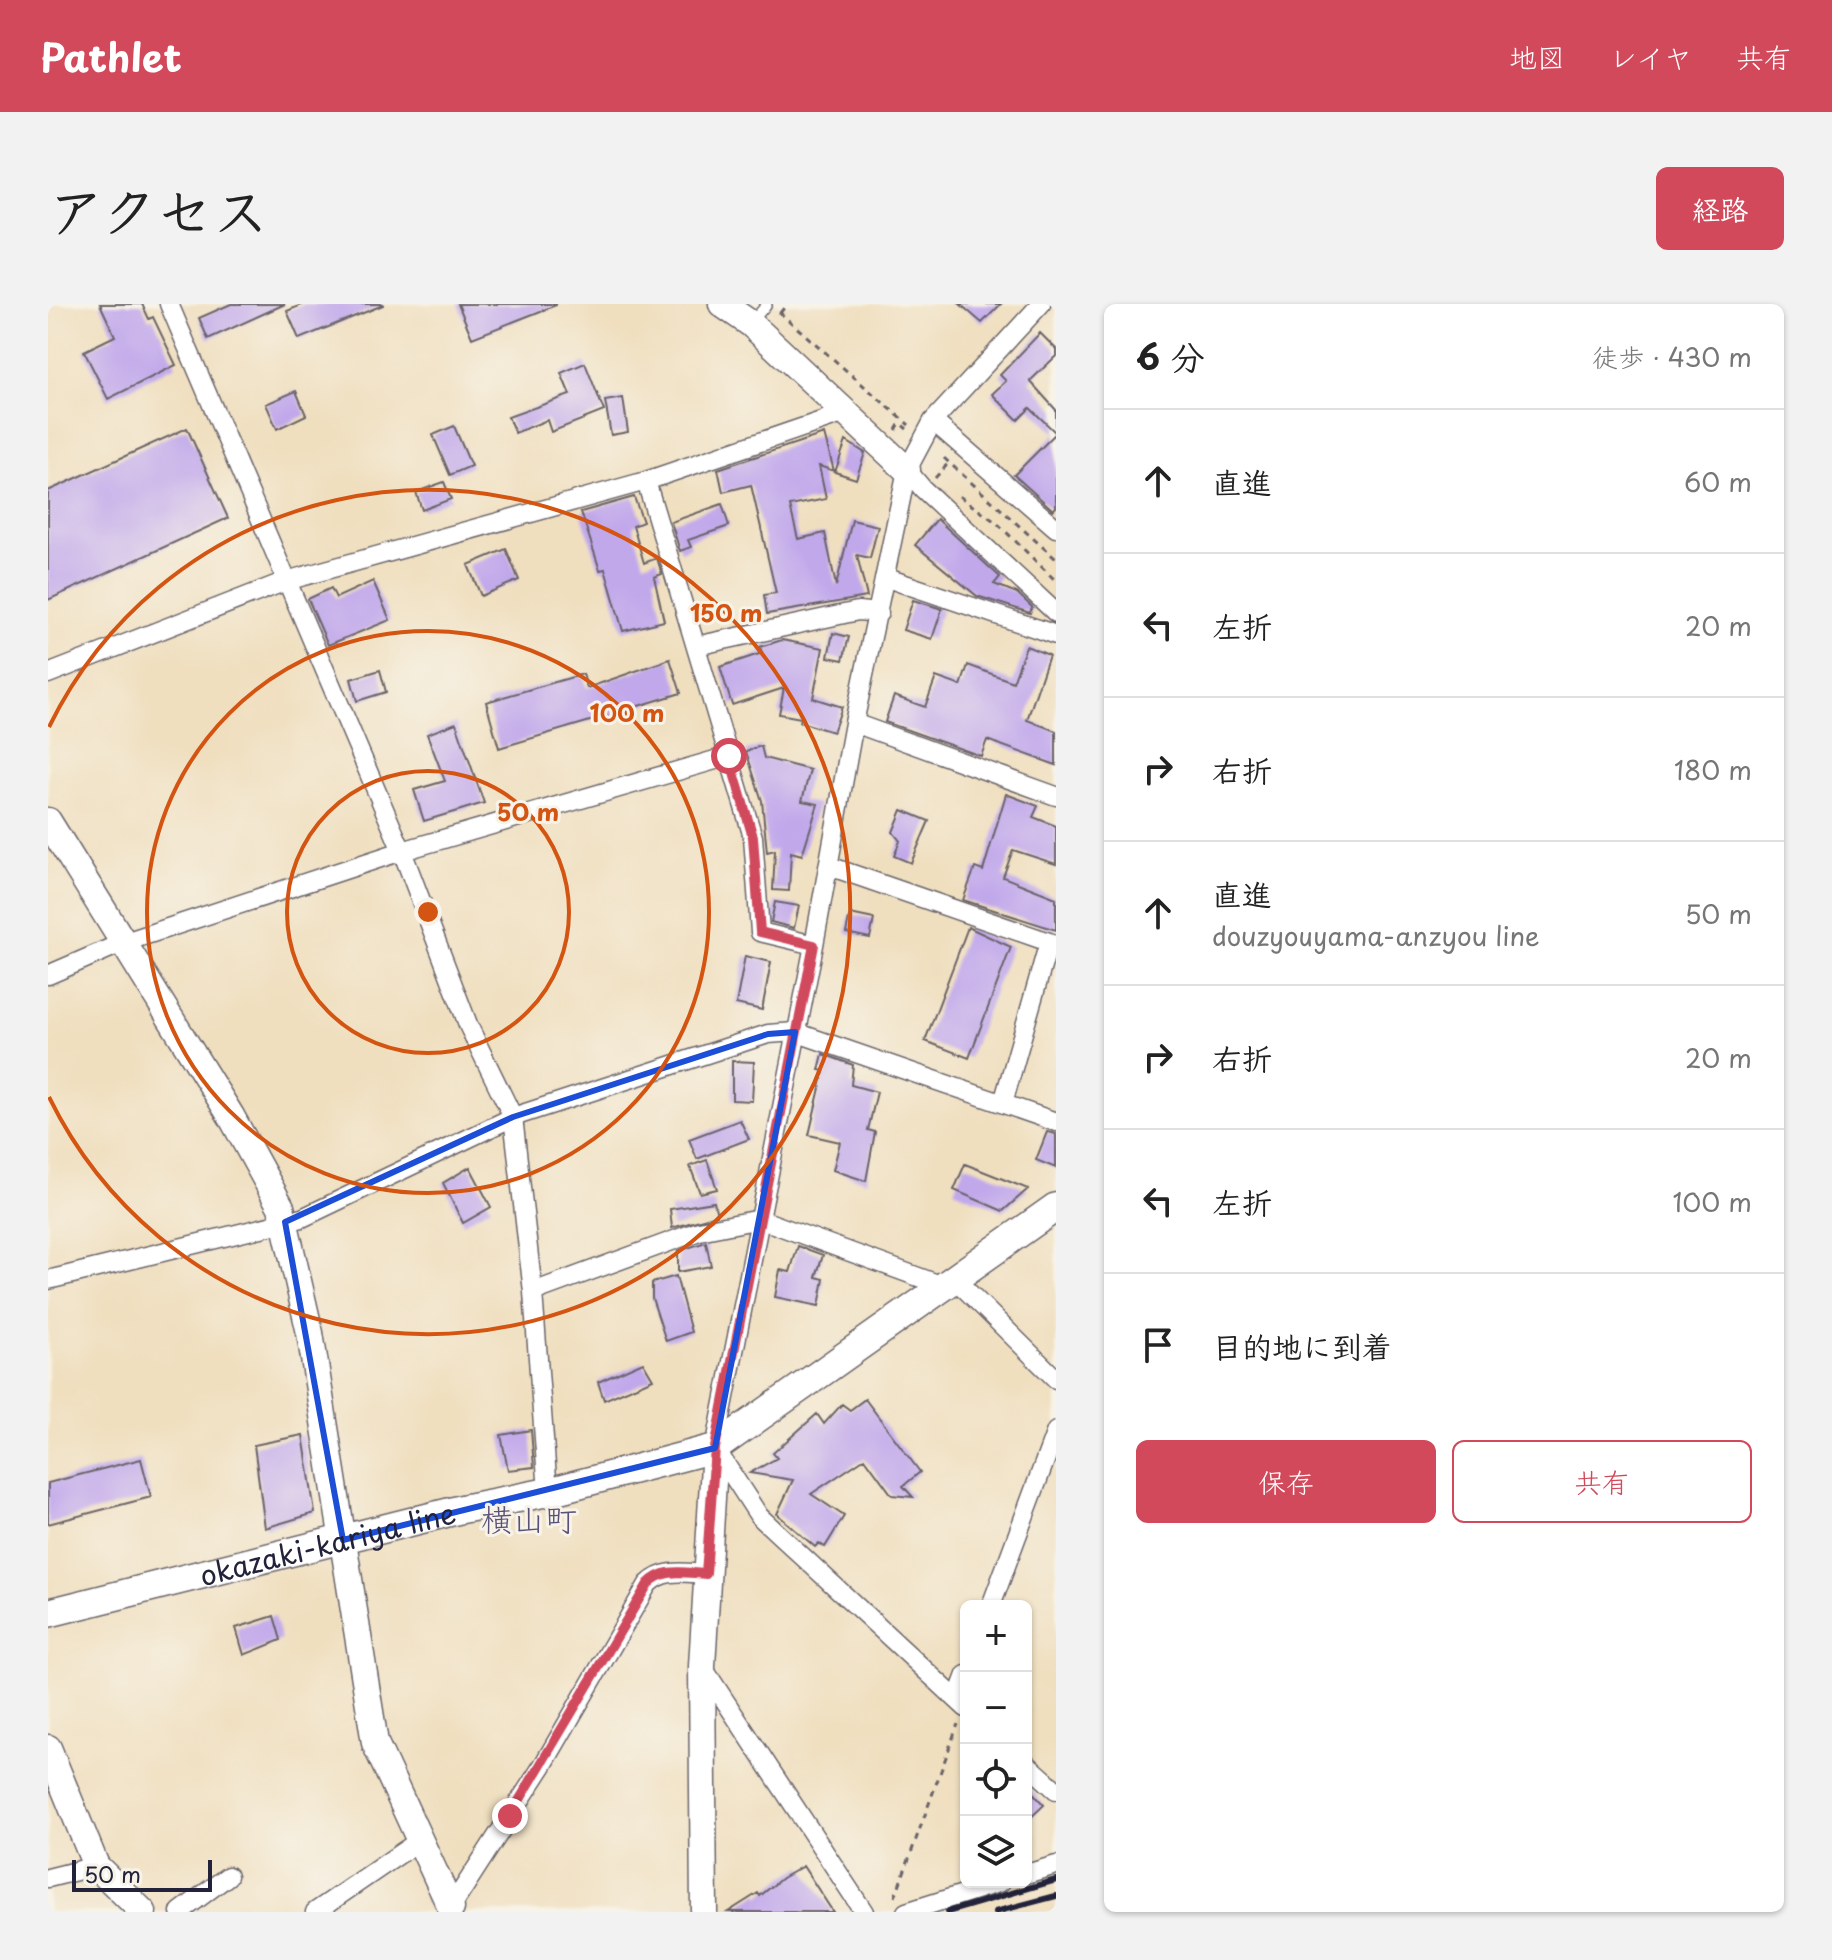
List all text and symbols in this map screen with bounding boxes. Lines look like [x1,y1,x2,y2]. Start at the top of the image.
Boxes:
text: Pathlet [40,28,182,85]
text: 地図 [1509,35,1565,78]
text: レイヤ [1609,35,1692,78]
text: 共有 [1736,35,1792,78]
text: アクセス [48,166,269,251]
button: 経路 [1656,167,1784,250]
text: 6 分 [1136,330,1205,382]
text: 徒歩 · 430 m [1592,337,1752,376]
icon: ahead [1136,459,1180,503]
text: 直進 [1212,459,1272,504]
text: 60 m [1684,462,1752,501]
text: 150 m [690,594,762,630]
icon: left [1136,603,1180,647]
text: 左折 [1212,603,1272,648]
text: 20 m [1685,606,1752,645]
text: 100 m [590,694,664,730]
route start [711,738,747,774]
icon: right [1136,747,1180,791]
text: 右折 [1212,747,1272,792]
text: 180 m [1674,750,1752,789]
text: 50 m [497,793,559,829]
text: 直進 [1212,871,1272,916]
icon: ahead [1136,891,1180,935]
text: 50 m [1685,894,1752,933]
centre of rings [414,898,442,926]
text: douzyouyama-anzyou line [1212,916,1540,955]
icon: right [1136,1035,1180,1079]
text: 右折 [1212,1035,1272,1080]
text: 20 m [1685,1038,1752,1077]
icon: left [1136,1179,1180,1223]
text: 左折 [1212,1179,1272,1224]
text: 100 m [1672,1182,1752,1221]
icon: arrive [1136,1323,1180,1367]
text: 目的地に到着 [1212,1323,1392,1368]
button: 保存 [1136,1440,1436,1523]
button: 共有 [1452,1440,1752,1523]
street label: okazaki-kariya line [195,1490,460,1596]
district label: 横山町 [481,1494,577,1542]
map controls [960,1600,1032,1888]
button: + [960,1600,1032,1672]
button: − [960,1672,1032,1744]
button: locate [960,1744,1032,1816]
route end [492,1798,528,1834]
button: layers [960,1816,1032,1888]
scale bar [72,1856,212,1892]
text: 50 m [84,1857,141,1890]

